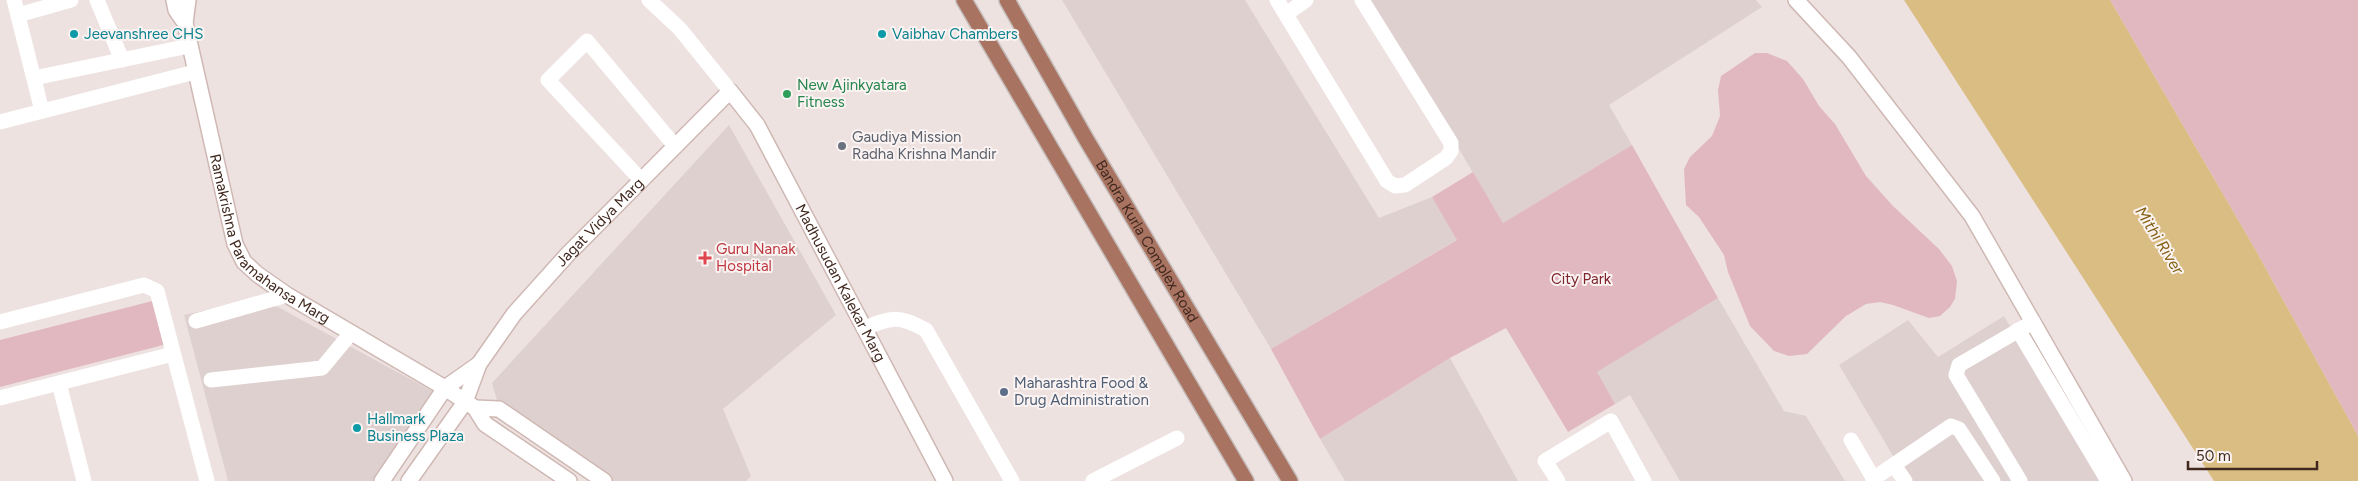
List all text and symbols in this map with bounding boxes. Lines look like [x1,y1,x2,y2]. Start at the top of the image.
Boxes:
place label: Jeevanshree CHS [84,25,203,43]
place label: Vaibhav Chambers [892,25,1018,43]
marker: Jeevanshree CHS [68,28,80,40]
marker: Vaibhav Chambers [876,28,888,40]
place label: New Ajinkyatara Fitness [797,76,907,111]
marker: New Ajinkyatara Fitness [781,88,793,100]
place label: Gaudiya Mission Radha Krishna Mandir [852,128,996,163]
marker: Gaudiya Mission Radha Krishna Mandir [836,140,848,152]
street label: Ramakrishna Paramahansa Marg [206,152,333,327]
street label: Bandra Kurla Complex Road [1092,157,1202,326]
street label: Jagat Vidya Marg [552,174,647,270]
street label: Madhusudan Kalekar Marg [791,201,889,365]
water label: Mithi River [2131,203,2188,278]
place label: Guru Nanak Hospital [716,240,796,275]
marker: Guru Nanak Hospital [698,251,712,265]
park label: City Park [1551,270,1612,288]
place label: Maharashtra Food & Drug Administration [1014,374,1149,409]
marker: Maharashtra Food & Drug Administration [998,386,1010,398]
place label: Hallmark Business Plaza [367,410,464,445]
marker: Hallmark Business Plaza [351,422,363,434]
scale bar [2188,438,2317,470]
text: 50 m [2196,447,2231,465]

